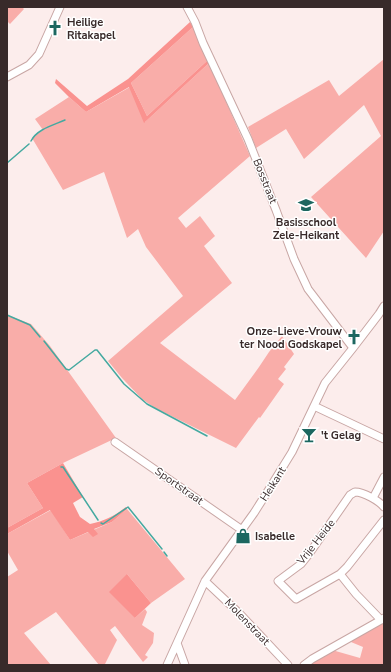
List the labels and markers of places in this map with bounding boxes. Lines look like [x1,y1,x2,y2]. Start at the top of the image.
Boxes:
place label: Heilige Ritakapel [67,15,116,43]
church icon: Heilige Ritakapel [46,19,64,37]
school or university icon: Basisschool Zele-Heikant [297,196,315,214]
place label: Basisschool Zele-Heikant [273,215,340,243]
place label: Onze-Lieve-Vrouw ter Nood Godskapel [240,324,343,352]
church icon: Onze-Lieve-Vrouw ter Nood Godskapel [345,328,363,346]
bar icon: 't Gelag [300,426,318,444]
place label: 't Gelag [321,428,361,443]
shop icon: Isabelle [234,527,252,545]
place label: Isabelle [255,529,295,544]

